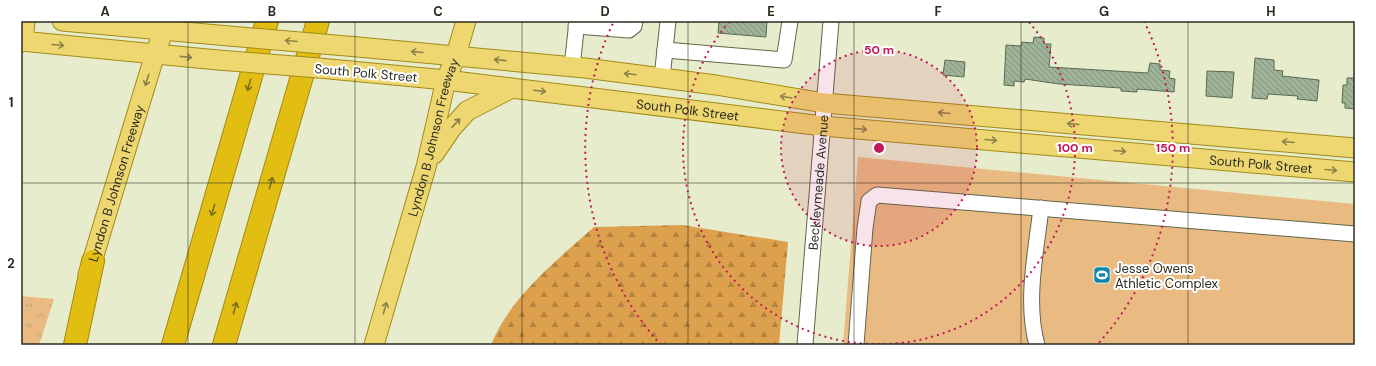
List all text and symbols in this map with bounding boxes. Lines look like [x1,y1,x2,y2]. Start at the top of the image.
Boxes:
text: A [100,3,110,20]
text: B [268,3,276,20]
text: C [433,3,443,20]
text: D [600,3,610,20]
text: E [767,3,775,20]
text: F [934,3,942,20]
text: G [1099,3,1109,20]
text: H [1266,3,1276,20]
one-way arrow [285,37,298,45]
one-way arrow [51,41,64,49]
text: 50 m [864,42,894,58]
one-way arrow [411,48,424,56]
one-way arrow [179,53,192,61]
street label: Lyndon B Johnson Freeway [404,56,462,218]
one-way arrow [494,56,507,63]
street label: South Polk Street [314,60,418,86]
one-way arrow [623,70,636,78]
one-way arrow [143,73,150,86]
one-way arrow [245,79,252,92]
one-way arrow [533,88,546,95]
one-way arrow [780,92,793,100]
text: 1 [9,94,13,111]
street label: South Polk Street [635,95,740,124]
street label: Lyndon B Johnson Freeway [84,103,148,264]
one-way arrow [938,109,951,116]
street label: Beckleymeade Avenue [804,114,832,251]
one-way arrow [451,118,461,128]
one-way arrow [1067,120,1080,128]
one-way arrow [854,126,867,133]
one-way arrow [984,137,997,144]
one-way arrow [1282,139,1295,146]
text: 100 m [1057,140,1093,156]
text: 150 m [1156,140,1190,156]
centre of rings [872,141,886,155]
one-way arrow [1113,148,1126,155]
street label: South Polk Street [1209,151,1313,177]
one-way arrow [1324,166,1337,173]
one-way arrow [268,176,275,189]
one-way arrow [209,203,216,216]
text: 2 [7,255,15,272]
place label: Jesse Owens Athletic Complex [1115,260,1219,292]
sports icon: Jesse Owens Athletic Complex [1092,265,1112,285]
one-way arrow [232,301,239,314]
one-way arrow [382,301,389,314]

